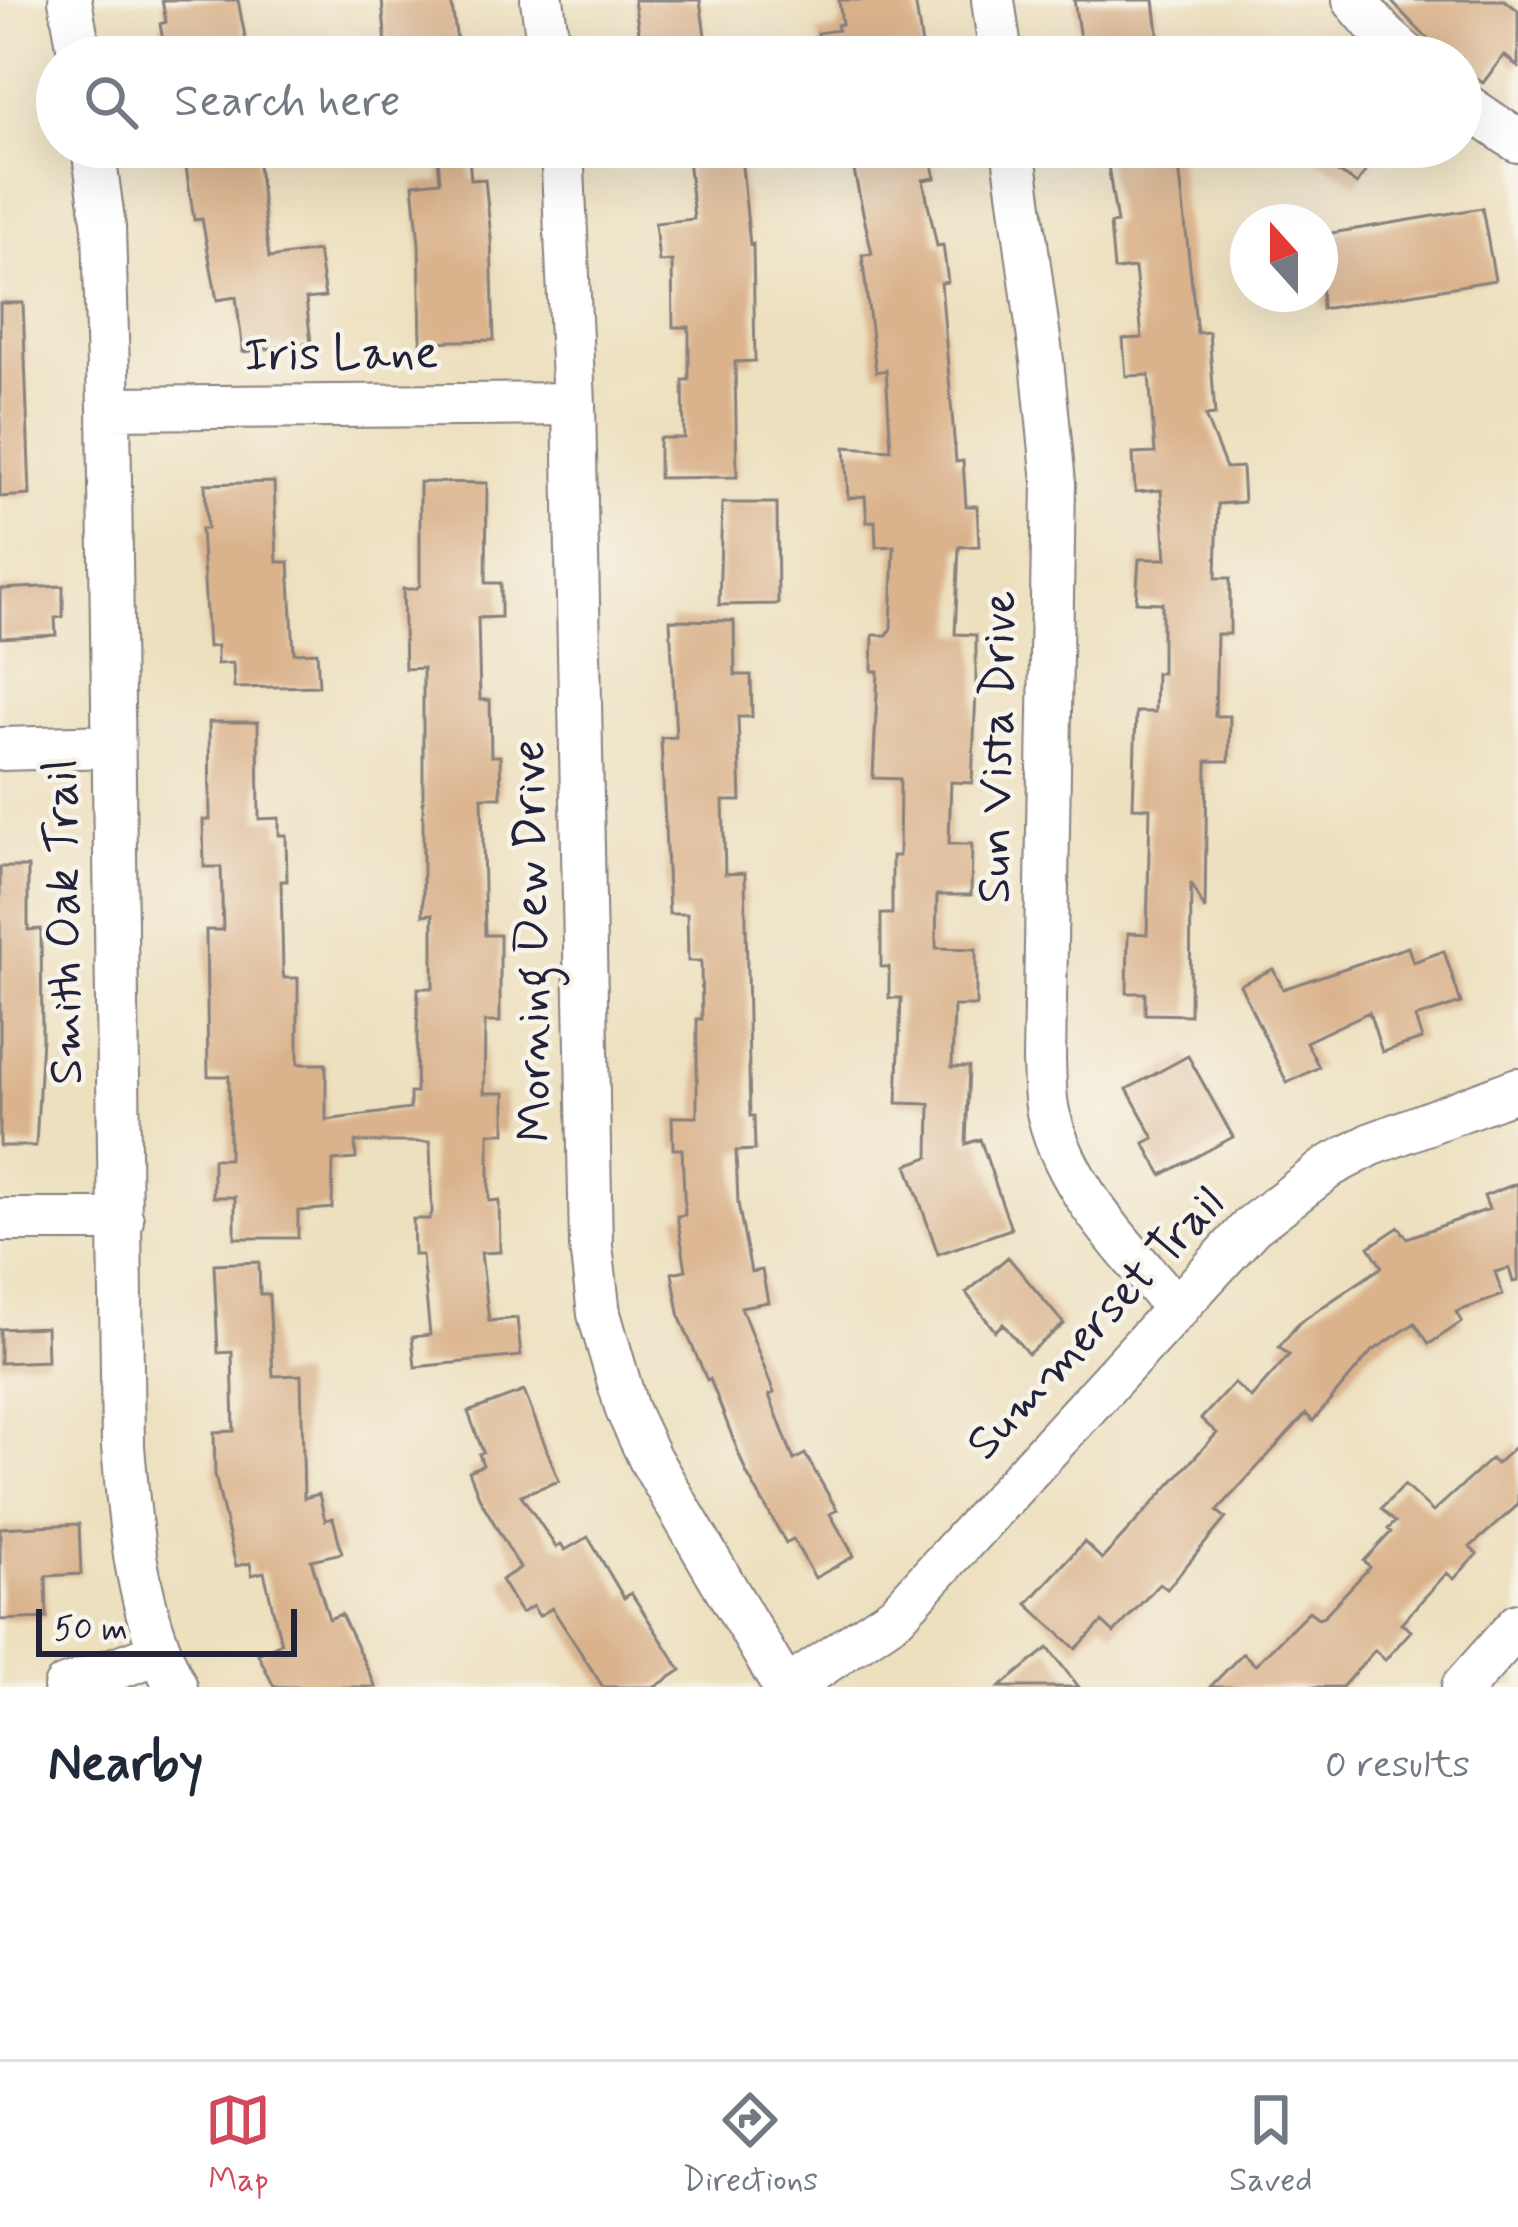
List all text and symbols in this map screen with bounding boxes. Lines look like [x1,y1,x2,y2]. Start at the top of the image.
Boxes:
search box [36,36,1482,168]
icon: search [78,69,144,135]
text: Search here [174,73,401,132]
north arrow [1230,204,1338,312]
street label: Iris Lane [243,322,439,388]
street label: Sun Vista Drive [964,590,1032,904]
street label: Morning Dew Drive [498,739,573,1143]
street label: Smith Oak Trail [31,758,99,1086]
street label: Summerset Trail [953,1174,1239,1474]
scale bar [36,1603,297,1656]
text: 50 m [54,1608,128,1652]
text: Nearby [48,1732,203,1798]
text: 0 results [1325,1740,1470,1791]
tab: Map [205,2087,271,2203]
tab: Directions [682,2087,818,2203]
tab: Saved [1229,2087,1313,2203]

